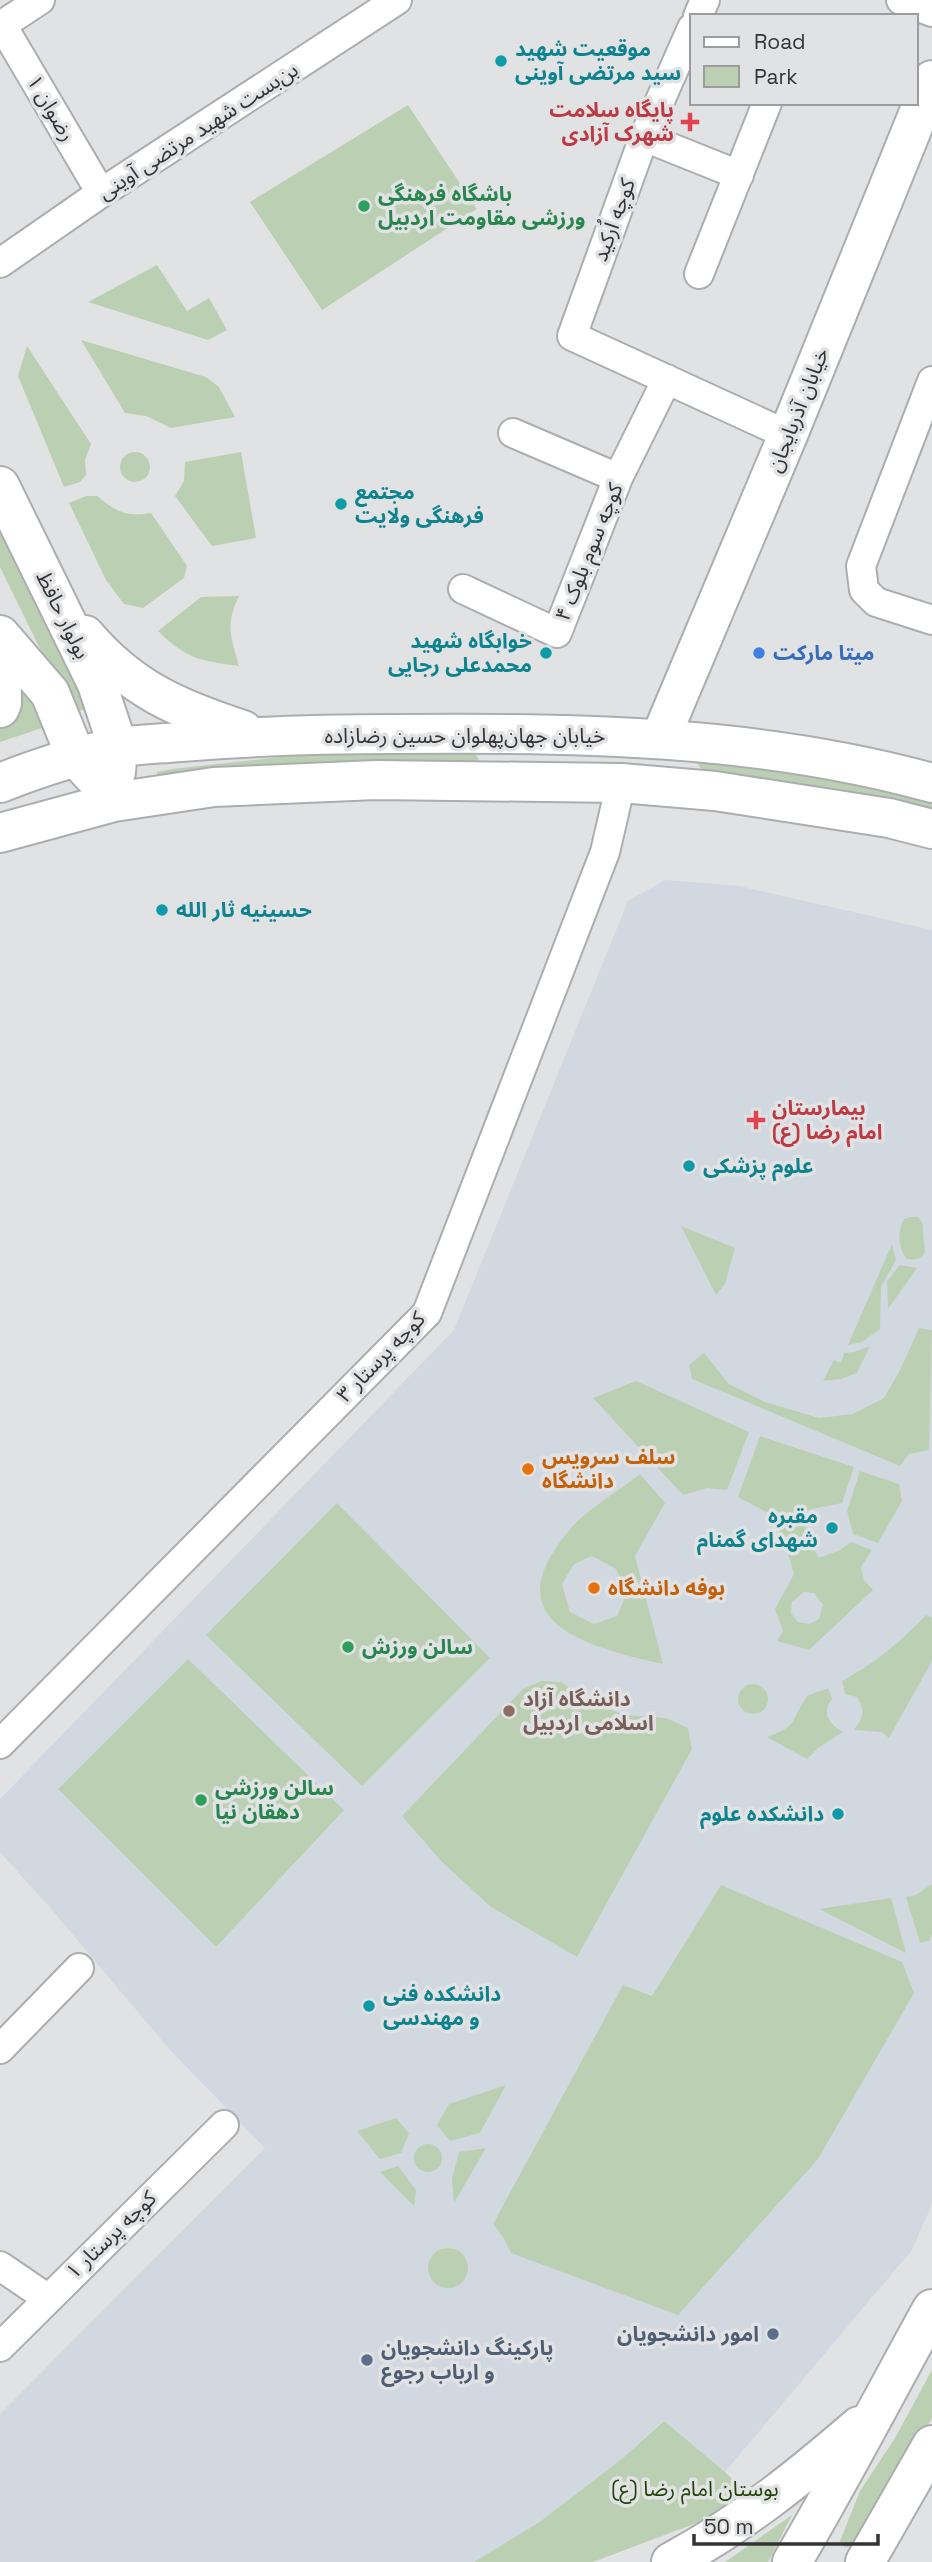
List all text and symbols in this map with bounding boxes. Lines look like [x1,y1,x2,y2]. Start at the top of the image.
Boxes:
legend [690,14,918,105]
text: Road [754,28,806,55]
place label: موقعیت شهید سید مرتضی آوینی [515,35,681,86]
marker: موقعیت شهید سید مرتضی آوینی [493,53,509,69]
street label: بن‌بست شهید مرتضی آوینی [93,56,303,205]
text: Park [754,63,798,90]
street label: رضوان ۱ [21,70,82,146]
place label: پایگاه سلامت شهرک آزادی [549,96,674,147]
marker: پایگاه سلامت شهرک آزادی [680,112,700,132]
street label: کوچه اُرکید [585,174,641,265]
place label: باشگاه فرهنگی ورزشی مقاومت اردبیل [378,180,586,231]
marker: باشگاه فرهنگی ورزشی مقاومت اردبیل [356,198,372,214]
street label: خیابان آذربایجان [760,344,835,476]
place label: مجتمع فرهنگی ولایت [355,478,484,529]
street label: کوچه سوم بلوک ۴ [549,479,631,626]
marker: مجتمع فرهنگی ولایت [333,496,349,512]
street label: بولوار حافظ [31,566,96,663]
place label: خوابگاه شهید محمدعلی رجایی [388,627,532,678]
place label: میتا مارکت [773,639,875,666]
marker: خوابگاه شهید محمدعلی رجایی [538,645,554,661]
marker: میتا مارکت [751,645,767,661]
street label: خیابان جهان‌پهلوان حسین رضا‌زاده [325,722,605,749]
place label: حسینیه ثار الله [176,896,312,923]
marker: حسینیه ثار الله [154,902,170,918]
place label: بیمارستان امام رضا (ع) [772,1094,882,1148]
marker: بیمارستان امام رضا (ع) [746,1110,766,1130]
place label: علوم پزشکی [703,1152,814,1182]
marker: علوم پزشکی [681,1158,697,1174]
street label: کوچه پرستار ۳ [331,1305,431,1408]
place label: سلف سرویس دانشگاه [542,1443,676,1494]
marker: سلف سرویس دانشگاه [520,1461,536,1477]
place label: مقبره شهدای گمنام [697,1502,818,1556]
marker: مقبره شهدای گمنام [824,1520,840,1536]
place label: بوفه دانشگاه [608,1574,725,1601]
marker: بوفه دانشگاه [586,1580,602,1596]
place label: سالن ورزش [362,1633,473,1660]
marker: سالن ورزش [340,1639,356,1655]
place label: دانشگاه آزاد اسلامی اردبیل [523,1685,654,1736]
marker: دانشگاه آزاد اسلامی اردبیل [501,1703,517,1719]
place label: سالن ورزشی دهقان نیا [215,1774,334,1825]
marker: سالن ورزشی دهقان نیا [193,1792,209,1808]
place label: دانشکده علوم [700,1800,824,1830]
marker: دانشکده علوم [830,1806,846,1822]
place label: دانشکده فنی و مهندسی [383,1980,501,2031]
marker: دانشکده فنی و مهندسی [361,1998,377,2014]
street label: کوچه پرستار ۱ [60,2184,162,2285]
place label: امور دانشجویان [617,2320,759,2347]
marker: امور دانشجویان [765,2326,781,2342]
place label: پارکینگ دانشجویان و ارباب رجوع [381,2334,554,2387]
marker: پارکینگ دانشجویان و ارباب رجوع [359,2352,375,2368]
park label: بوستان امام رضا (ع) [611,2475,779,2505]
scale bar [694,2502,878,2546]
text: 50 m [704,2513,754,2540]

